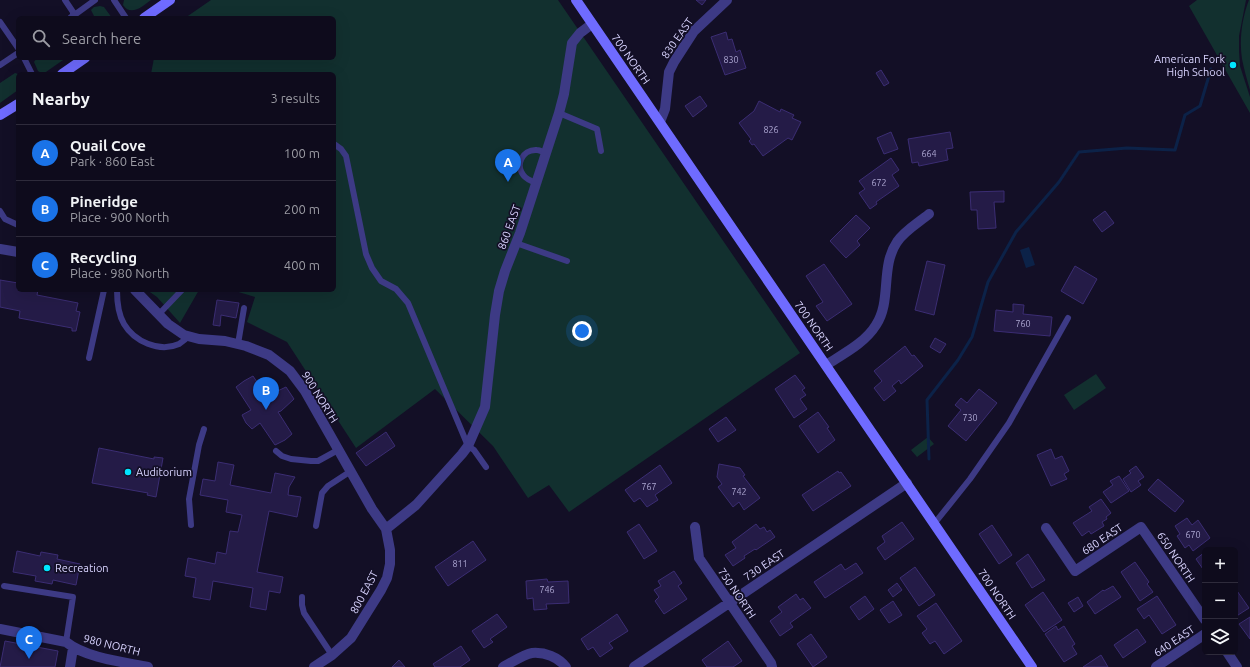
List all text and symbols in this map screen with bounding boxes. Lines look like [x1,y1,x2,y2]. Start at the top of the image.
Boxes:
street label: 830 EAST [659,15,695,61]
search box [16,16,336,60]
icon: search [30,27,52,49]
text: Search here [62,30,141,47]
street label: 700 NORTH [609,32,653,86]
place label: American Fork High School [1154,53,1225,78]
house number: 830 [723,55,739,65]
marker: American Fork High School [1228,60,1238,70]
text: Nearby [32,89,90,108]
text: 3 results [270,91,320,105]
house number: 826 [763,125,779,135]
text: Quail Cove [70,137,146,154]
text: A [40,146,50,160]
text: 100 m [284,146,320,160]
pin: A [495,149,521,182]
house number: 664 [921,149,937,159]
text: Park · 860 East [70,154,155,168]
house number: 672 [871,178,887,188]
text: Pineridge [70,193,138,210]
text: B [41,202,49,216]
text: 200 m [284,202,320,216]
street label: 860 EAST [495,203,523,251]
text: Place · 900 North [70,210,170,224]
text: Recycling [70,249,137,266]
text: C [41,258,49,272]
text: 400 m [284,258,320,272]
text: Place · 980 North [70,266,170,280]
street label: 700 NORTH [792,299,836,353]
house number: 760 [1015,319,1031,329]
your location [572,321,592,341]
street label: 900 NORTH [299,369,341,425]
pin: B [253,377,279,410]
house number: 730 [962,413,978,423]
place label: Auditorium [136,466,192,478]
marker: Auditorium [123,467,133,477]
house number: 767 [641,482,657,492]
house number: 742 [731,487,747,497]
street label: 680 EAST [1079,521,1125,557]
street label: 650 NORTH [1155,530,1197,584]
house number: 670 [1185,530,1201,540]
street label: 730 EAST [741,547,787,583]
map controls [1202,547,1238,655]
button: + [1202,547,1238,583]
house number: 811 [452,559,468,569]
place label: Recreation [55,562,109,574]
marker: Recreation [42,563,52,573]
street label: 750 NORTH [716,566,758,620]
street label: 700 NORTH [976,567,1018,621]
street label: 800 EAST [348,569,380,615]
button: − [1202,583,1238,619]
house number: 746 [539,585,555,595]
button: layers [1202,619,1238,655]
street label: 640 EAST [1151,623,1197,659]
pin: C [16,626,42,659]
street label: 980 NORTH [82,632,142,658]

